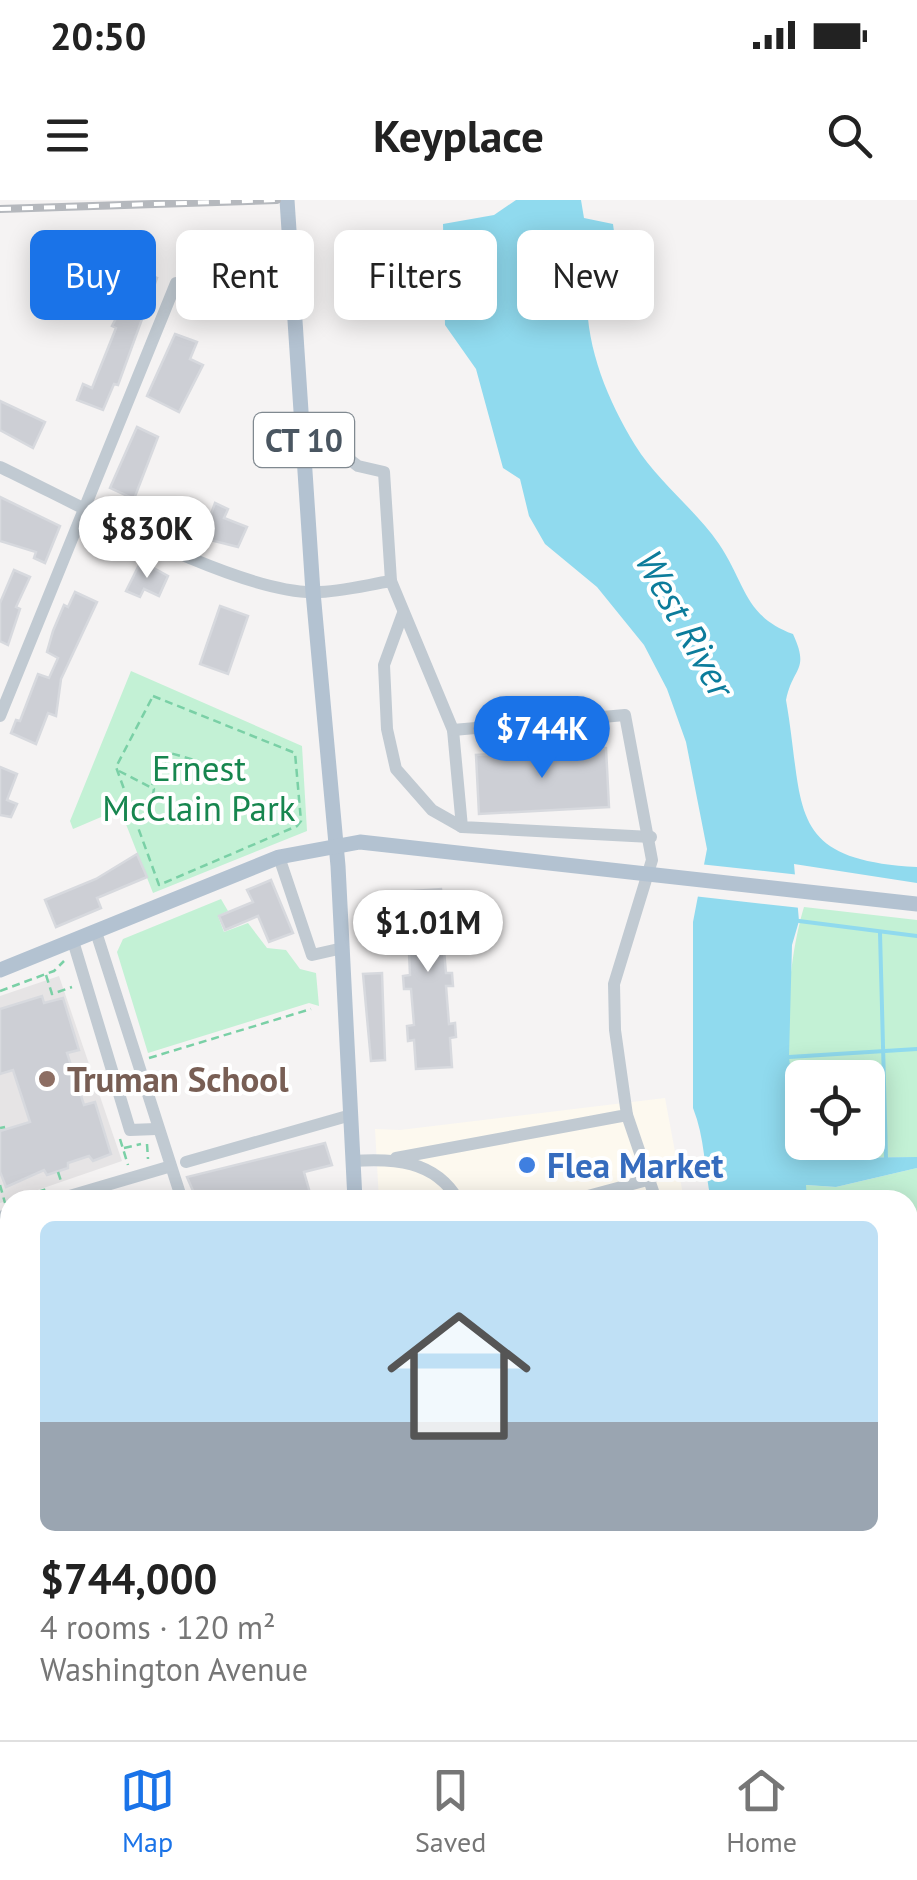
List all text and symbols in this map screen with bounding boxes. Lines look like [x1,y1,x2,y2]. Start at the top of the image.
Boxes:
text: 20:50 [50,11,146,60]
text: Keyplace [373,106,544,164]
icon: menu [40,108,95,163]
icon: search [822,108,877,163]
chip: Buy [30,230,156,320]
chip: Rent [176,230,314,320]
chip: Filters [334,230,497,320]
chip: New [517,230,654,320]
road number: CT 10 [254,413,354,467]
pin: $830K [77,496,217,581]
text: $830K [101,507,193,549]
water label: West River [626,541,748,707]
pin: $744K [472,696,612,781]
text: $744K [496,707,588,749]
park label: Ernest McClain Park [102,745,296,831]
pin: $1.01M [347,890,509,975]
text: $1.01M [375,901,481,943]
place label: Truman School [67,1056,289,1102]
map controls [785,1060,885,1160]
button: locate [785,1060,885,1160]
marker: Truman School [36,1068,58,1090]
place label: Flea Market [547,1142,724,1188]
marker: Flea Market [516,1154,538,1176]
icon: home [369,1286,549,1466]
text: $744,000 [40,1551,217,1606]
text: 4 rooms · 120 m² [40,1606,276,1648]
text: Washington Avenue [40,1648,308,1690]
tab: Map [120,1763,175,1860]
tab: Saved [415,1763,486,1860]
tab: Home [726,1763,797,1860]

